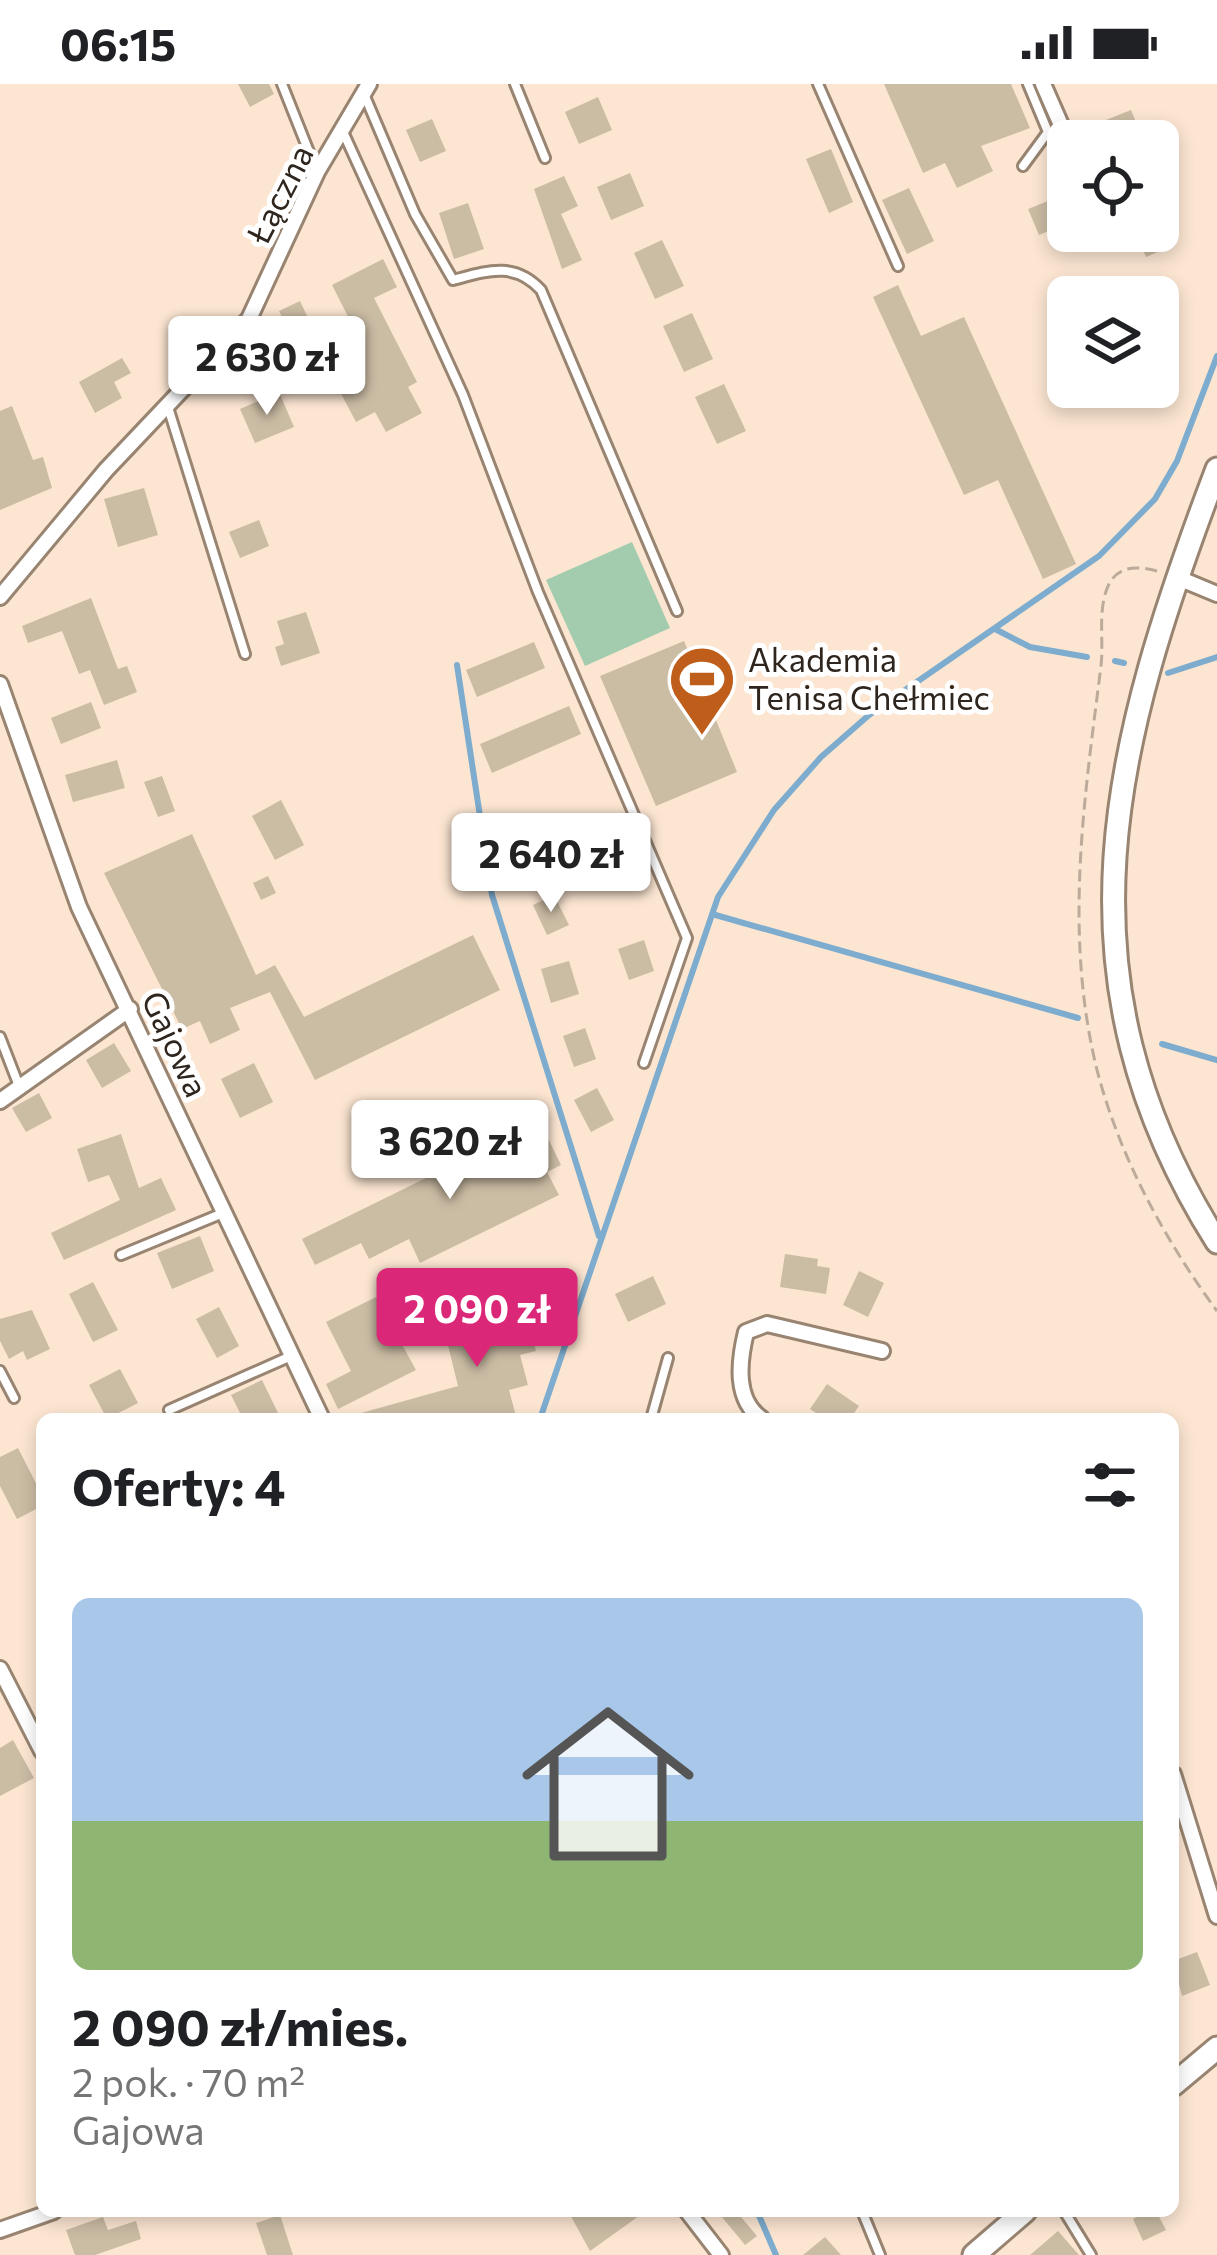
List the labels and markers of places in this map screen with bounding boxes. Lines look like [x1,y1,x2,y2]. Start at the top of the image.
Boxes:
pin: 2 630 zł [143,316,391,418]
place label: Akademia Tenisa Chełmiec [748,638,990,717]
sports icon: Akademia Tenisa Chełmiec [667,644,737,738]
pin: 2 640 zł [427,813,675,915]
pin: 3 620 zł [326,1100,574,1202]
pin: 2 090 zł [353,1268,601,1370]

